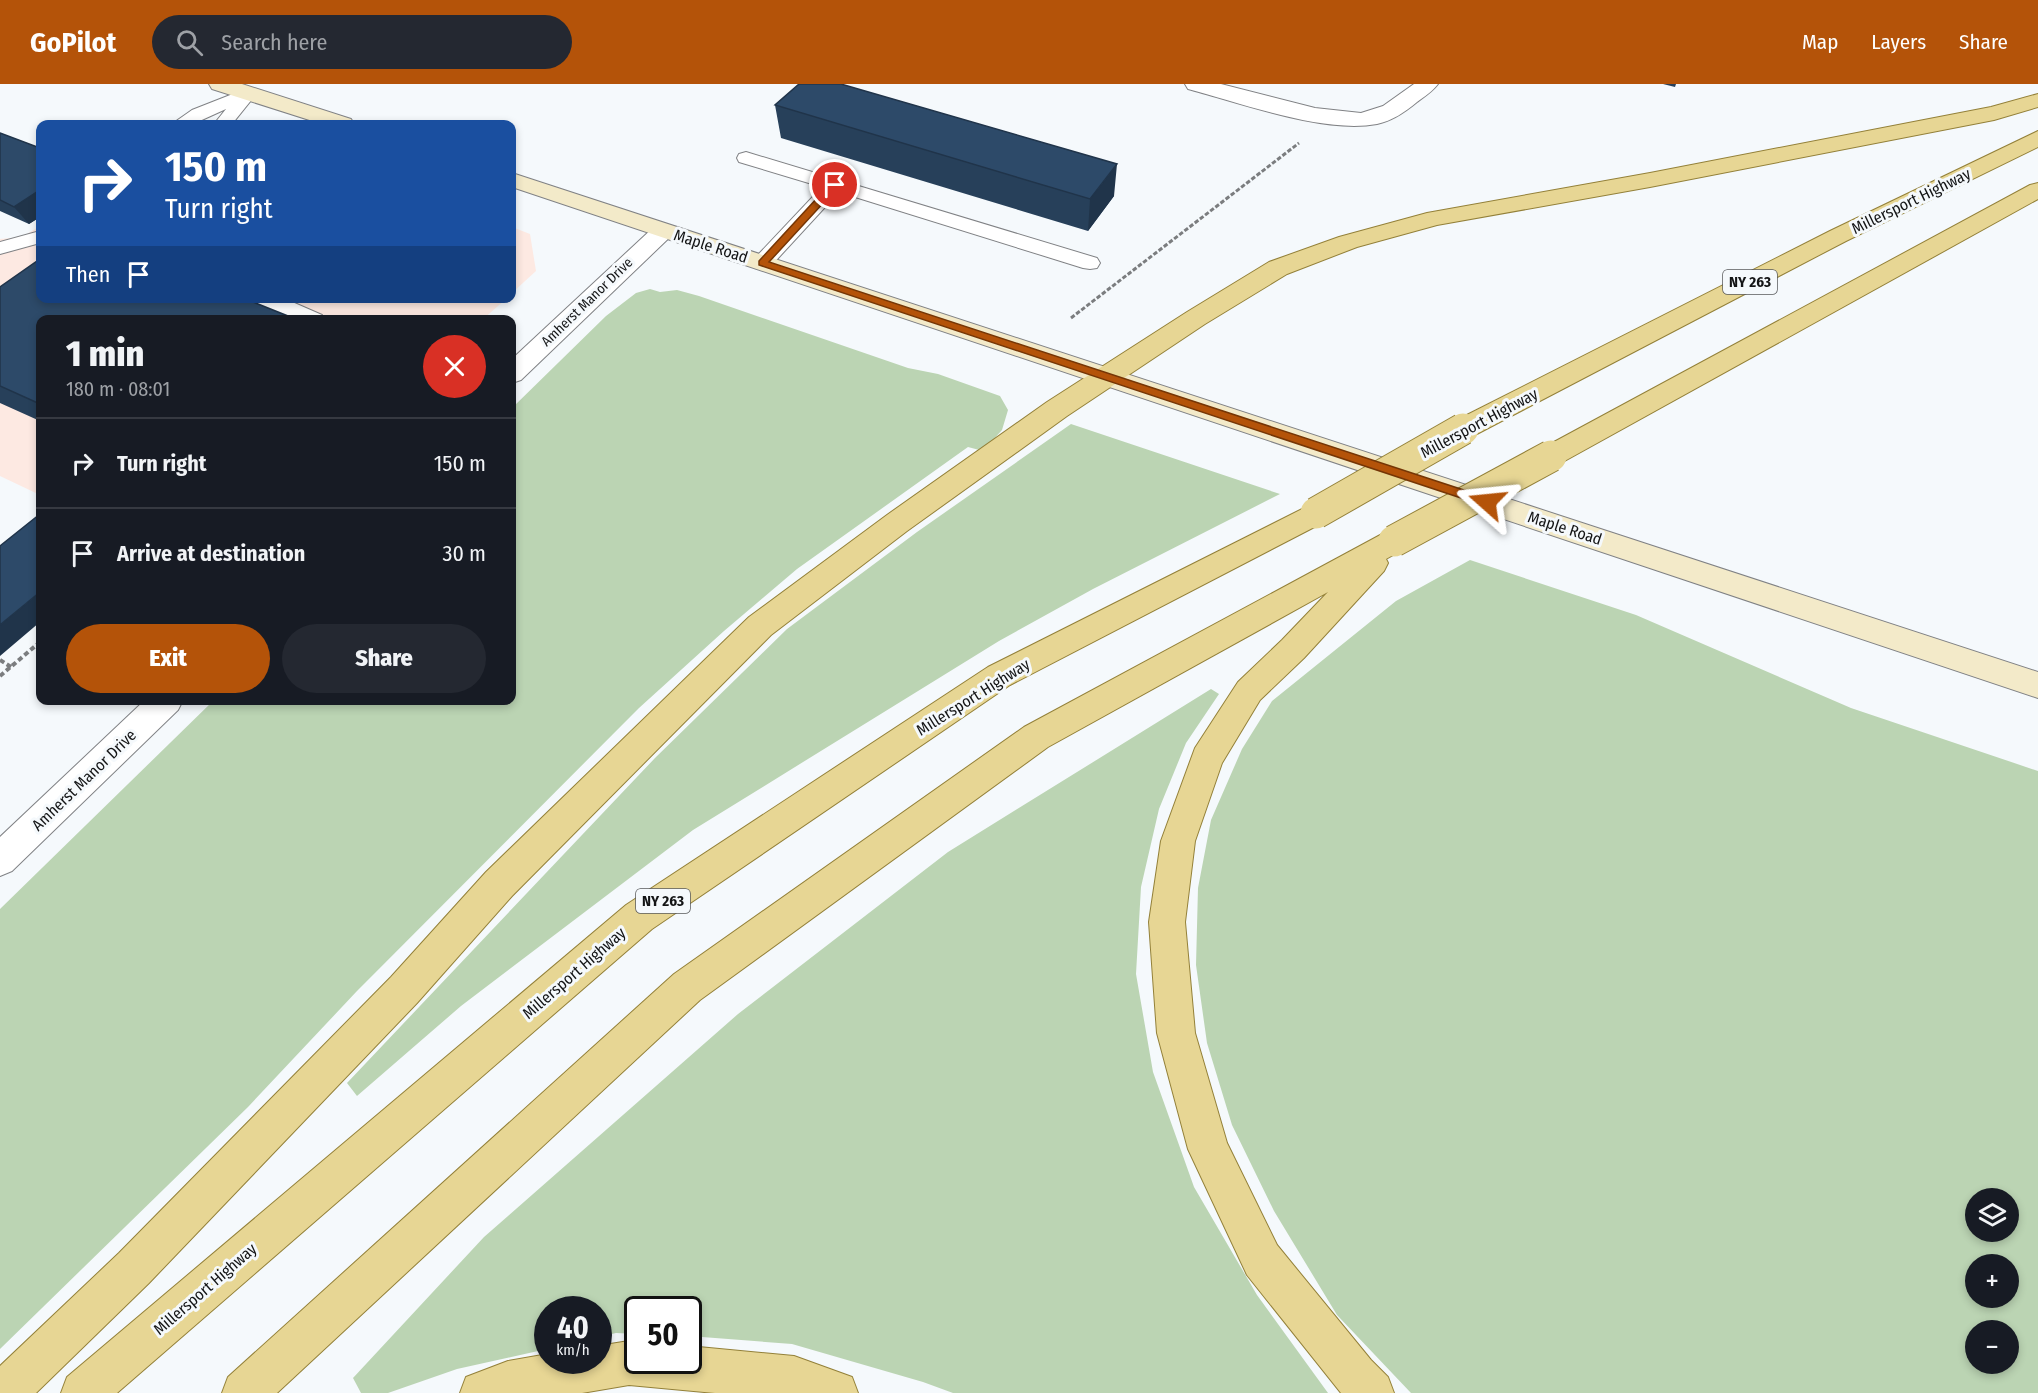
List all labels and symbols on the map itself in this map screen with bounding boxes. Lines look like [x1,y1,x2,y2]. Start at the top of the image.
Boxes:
pin [809,159,860,210]
street label: Millersport Highway [1848,164,1974,238]
street label: Maple Road [672,225,750,267]
street label: Amherst Manor Drive [538,254,636,350]
road number: NY 263 [1723,270,1777,294]
street label: Millersport Highway [1417,384,1542,462]
position arrow [1455,470,1519,534]
street label: Maple Road [1526,507,1604,549]
street label: Millersport Highway [913,654,1034,740]
street label: Amherst Manor Drive [28,725,140,835]
road number: NY 263 [636,889,690,913]
street label: Millersport Highway [519,923,630,1023]
street label: Millersport Highway [150,1239,261,1339]
speed limit sign: 50 [624,1296,702,1374]

